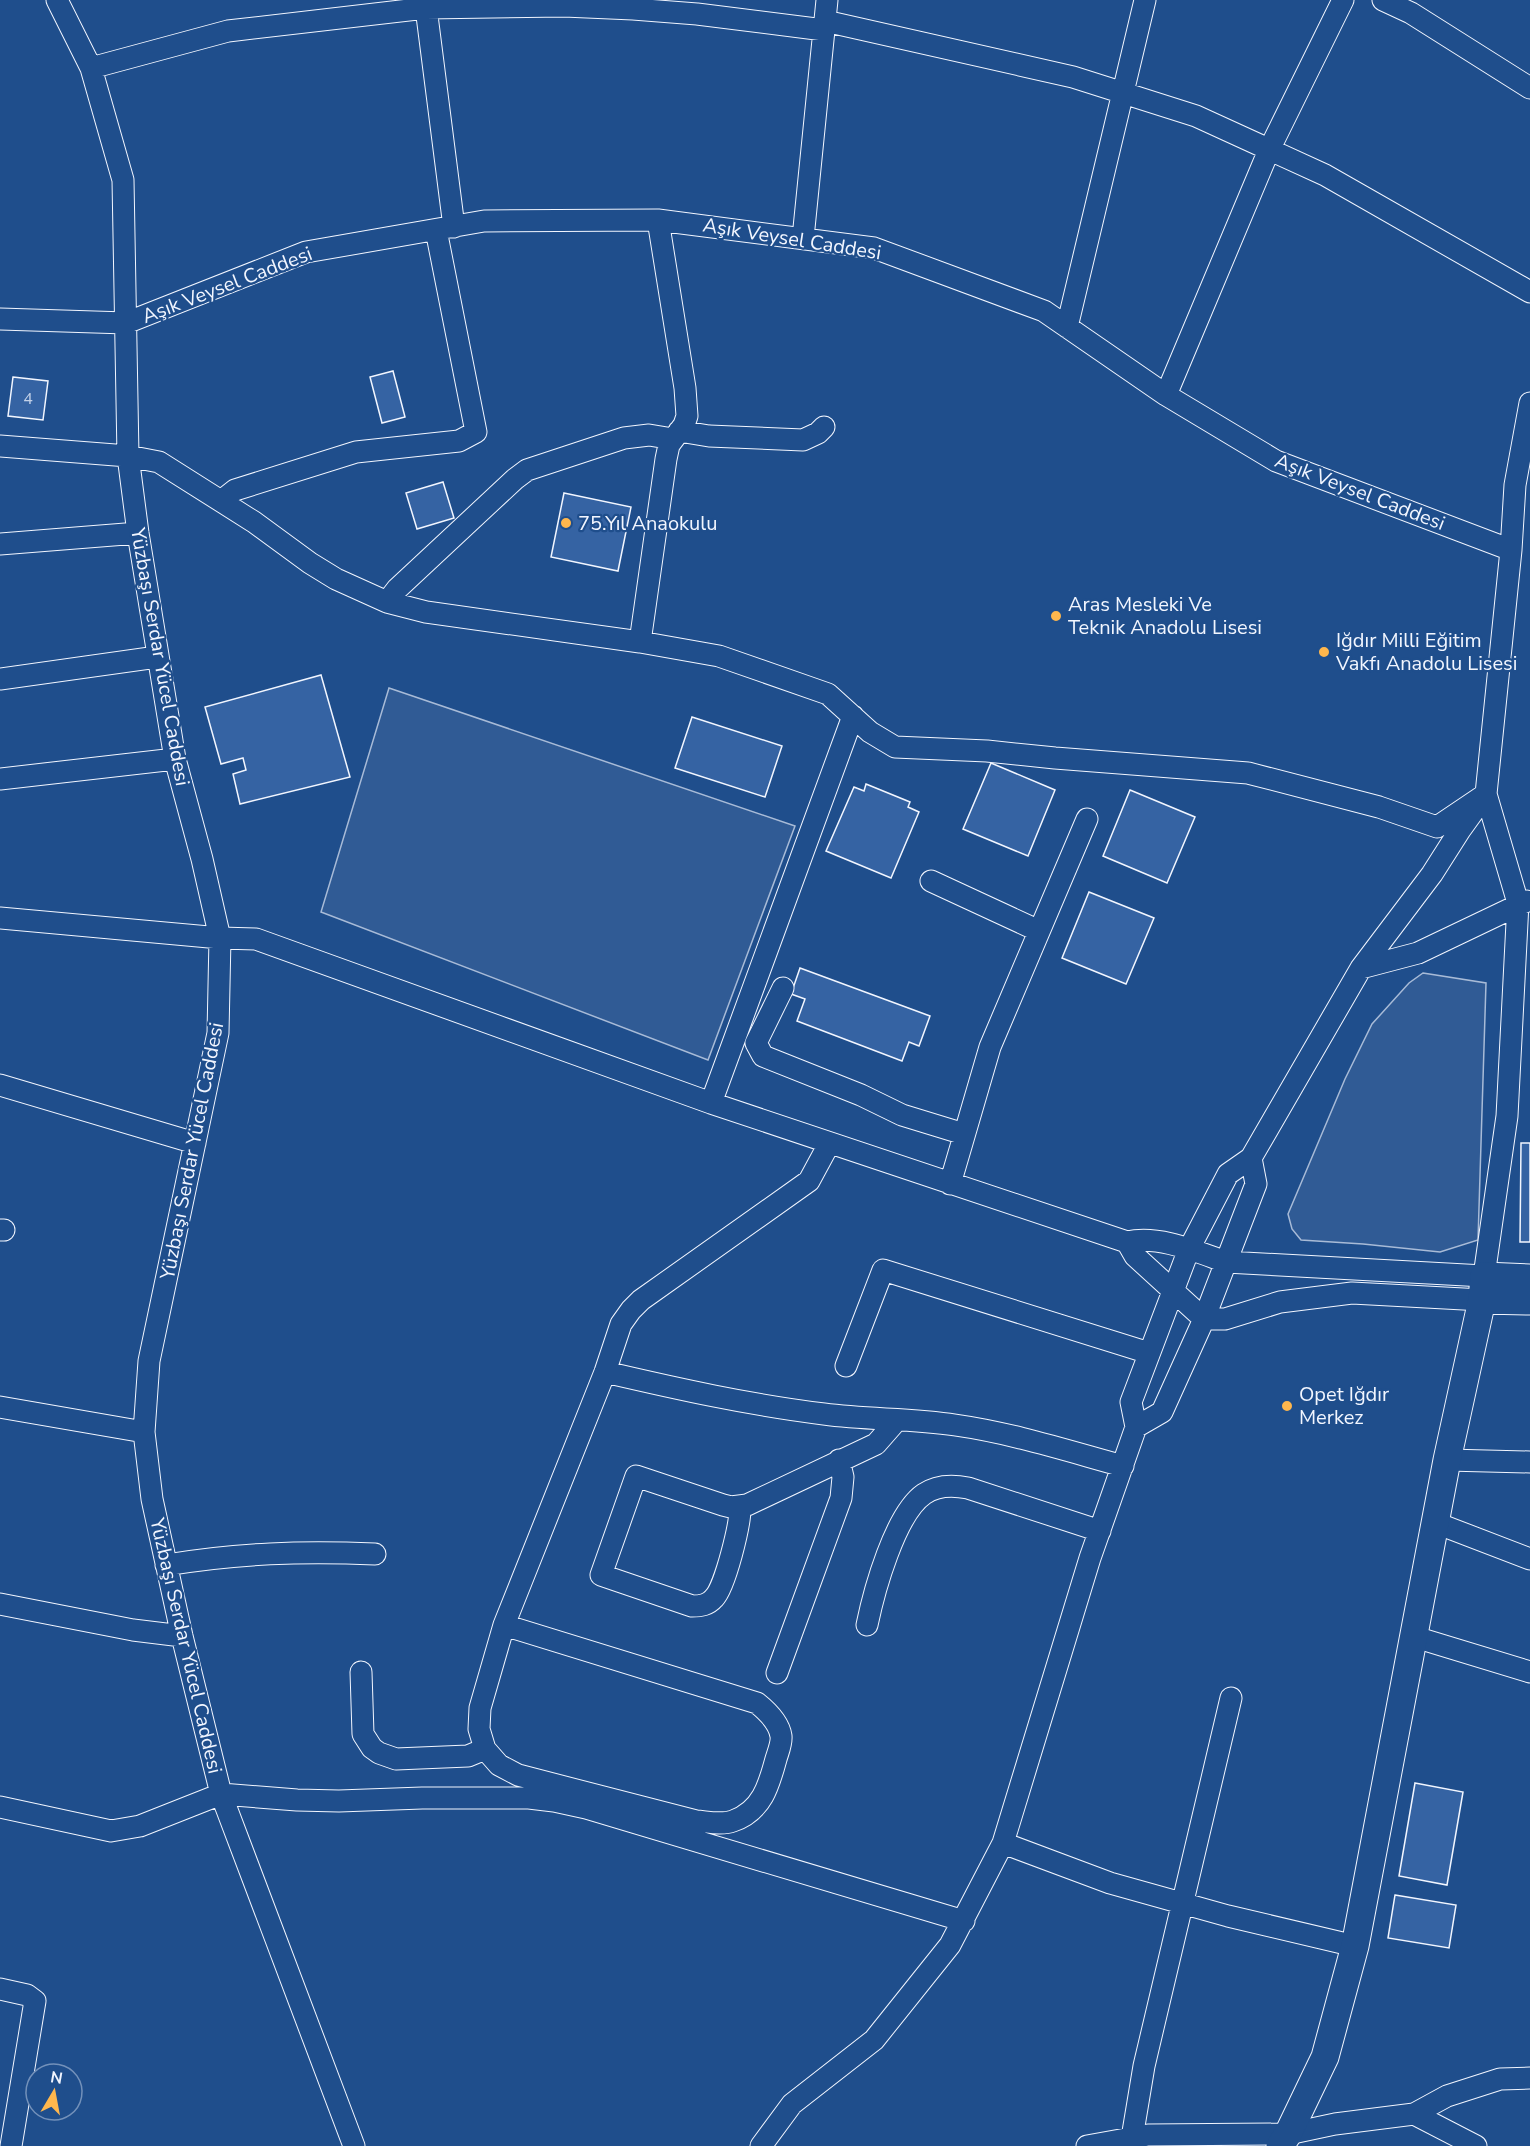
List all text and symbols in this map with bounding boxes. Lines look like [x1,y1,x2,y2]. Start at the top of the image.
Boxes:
street label: Aşık Veysel Caddesi [701,212,883,266]
street label: Aşık Veysel Caddesi [138,240,316,330]
house number: 4 [23,388,33,410]
street label: Aşık Veysel Caddesi [1271,447,1449,537]
place label: 75.Yıl Anaokulu [578,510,717,537]
marker: 75.Yıl Anaokulu [559,516,573,530]
street label: Yüzbaşı Serdar Yücel Caddesi [124,525,196,788]
place label: Aras Mesleki Ve Teknik Anadolu Lisesi [1068,591,1262,641]
marker: Aras Mesleki Ve Teknik Anadolu Lisesi [1049,609,1063,623]
place label: Iğdır Milli Eğitim Vakfı Anadolu Lisesi [1335,627,1517,677]
marker: Iğdır Milli Eğitim Vakfı Anadolu Lisesi [1317,645,1331,659]
street label: Yüzbaşı Serdar Yücel Caddesi [154,1020,230,1283]
place label: Opet Iğdır Merkez [1299,1381,1389,1431]
marker: Opet Iğdır Merkez [1280,1399,1294,1413]
street label: Yüzbaşı Serdar Yücel Caddesi [143,1515,229,1776]
north arrow [24,2062,84,2122]
text: N [49,2066,64,2090]

